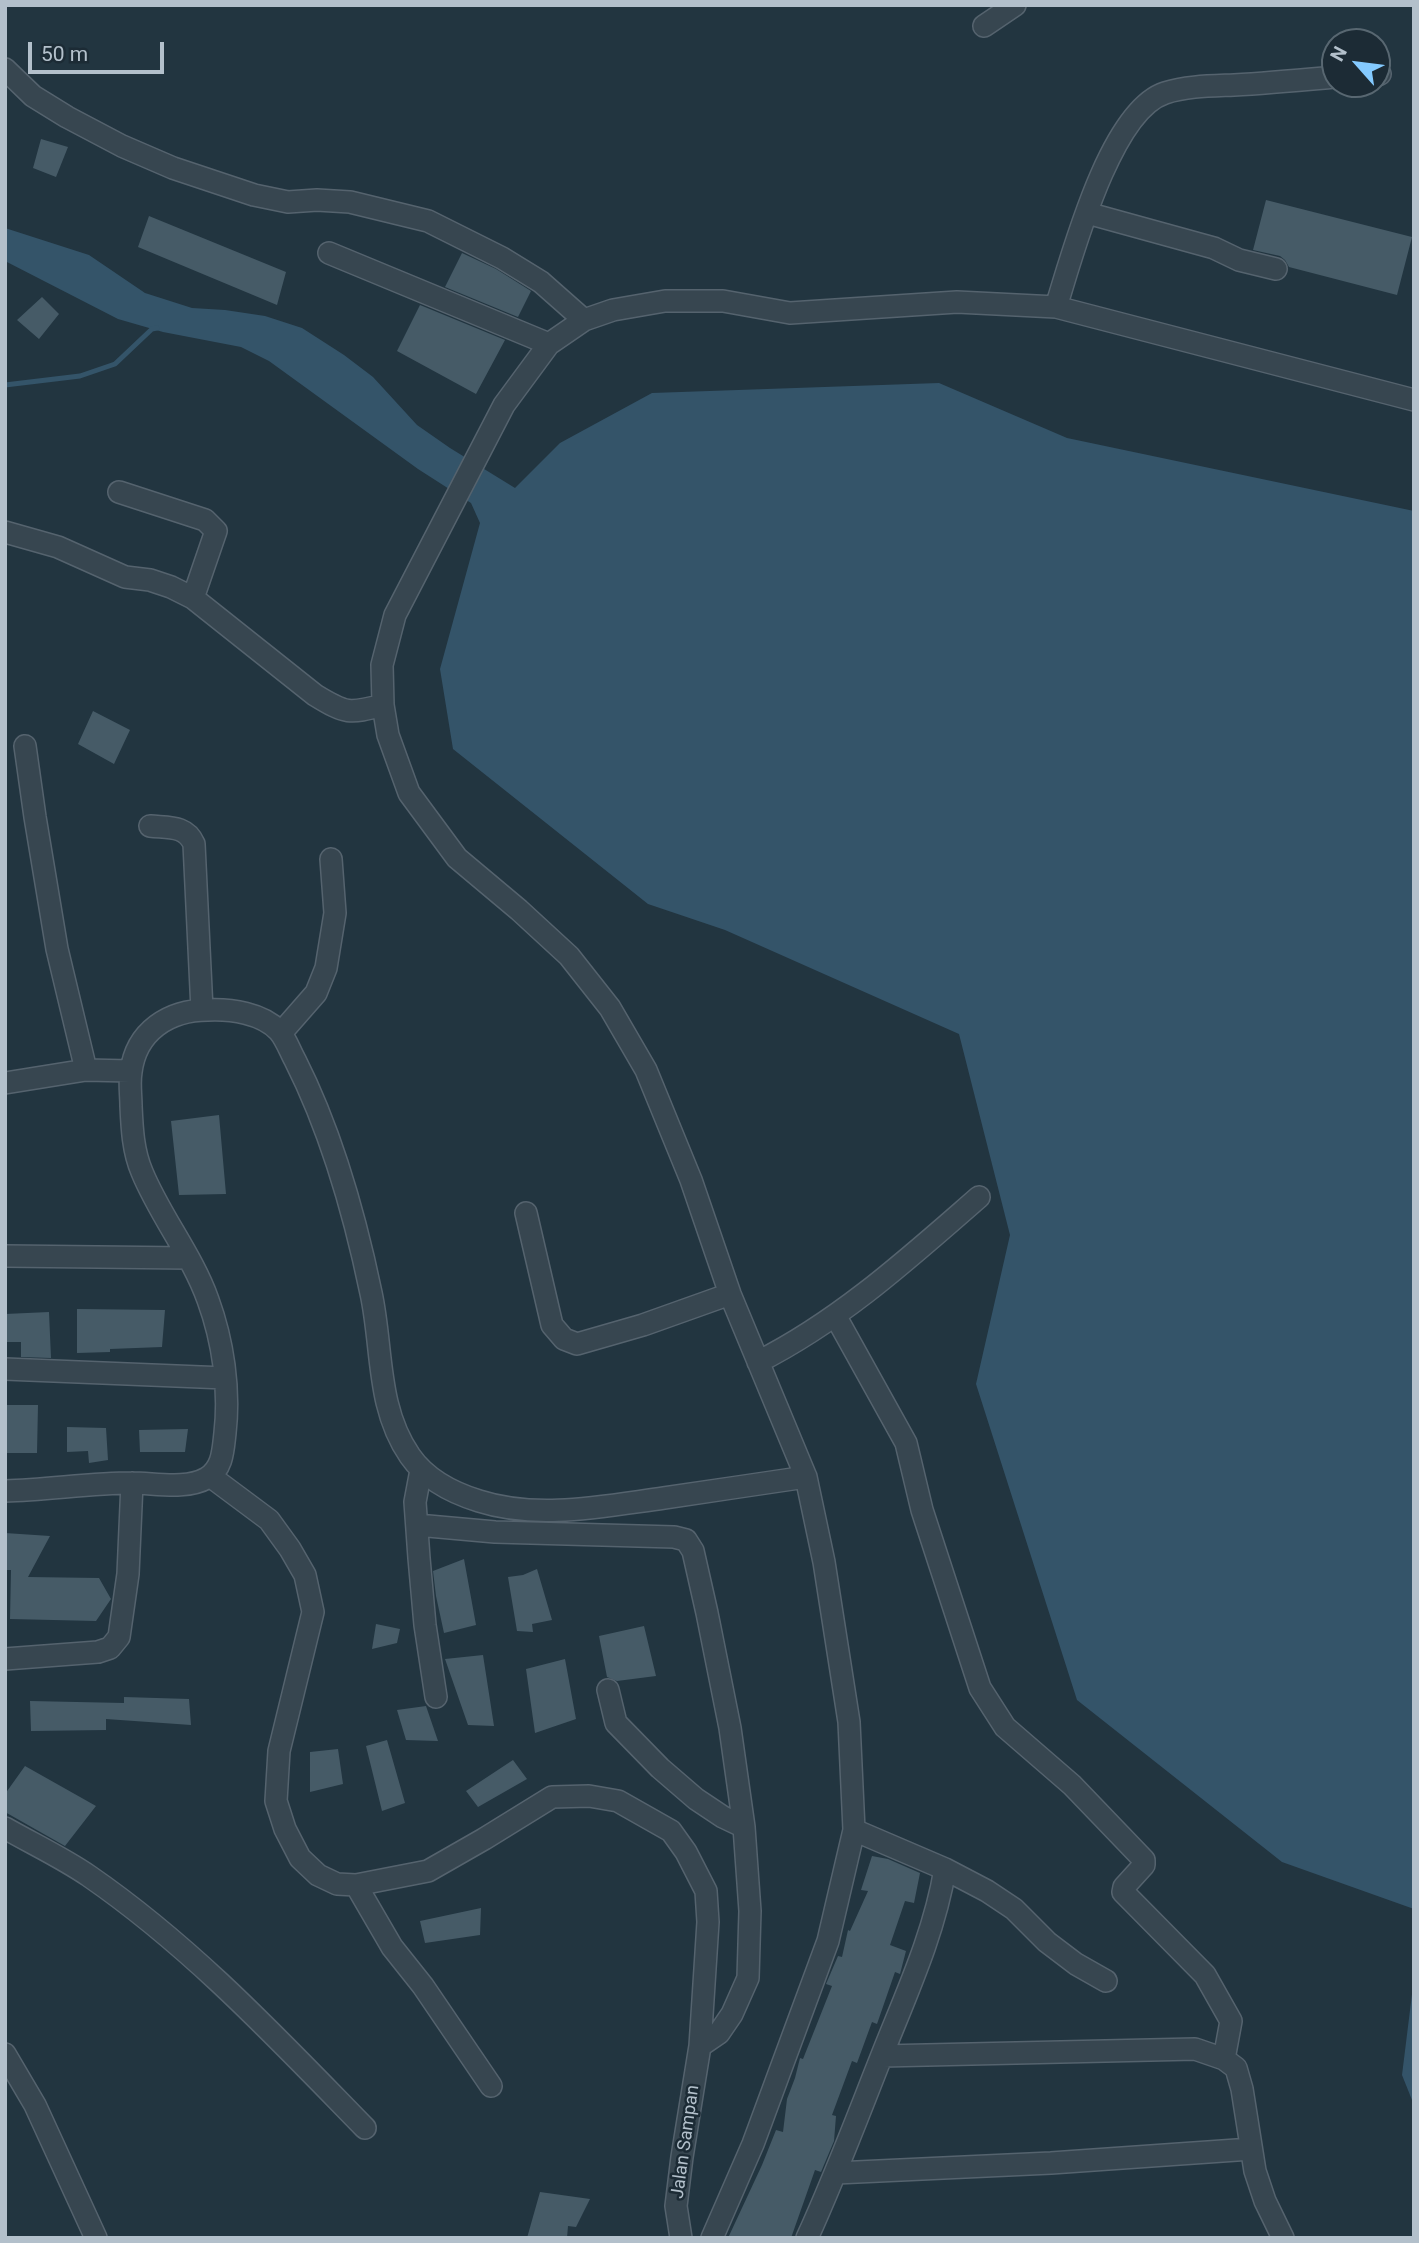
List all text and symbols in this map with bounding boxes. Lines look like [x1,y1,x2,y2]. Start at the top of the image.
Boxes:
scale bar [32,28,168,72]
north arrow [1321,28,1391,98]
text: 50 m [41,42,88,66]
text: N [1325,43,1352,65]
street label: Jalan Sampan [667,2084,705,2200]

